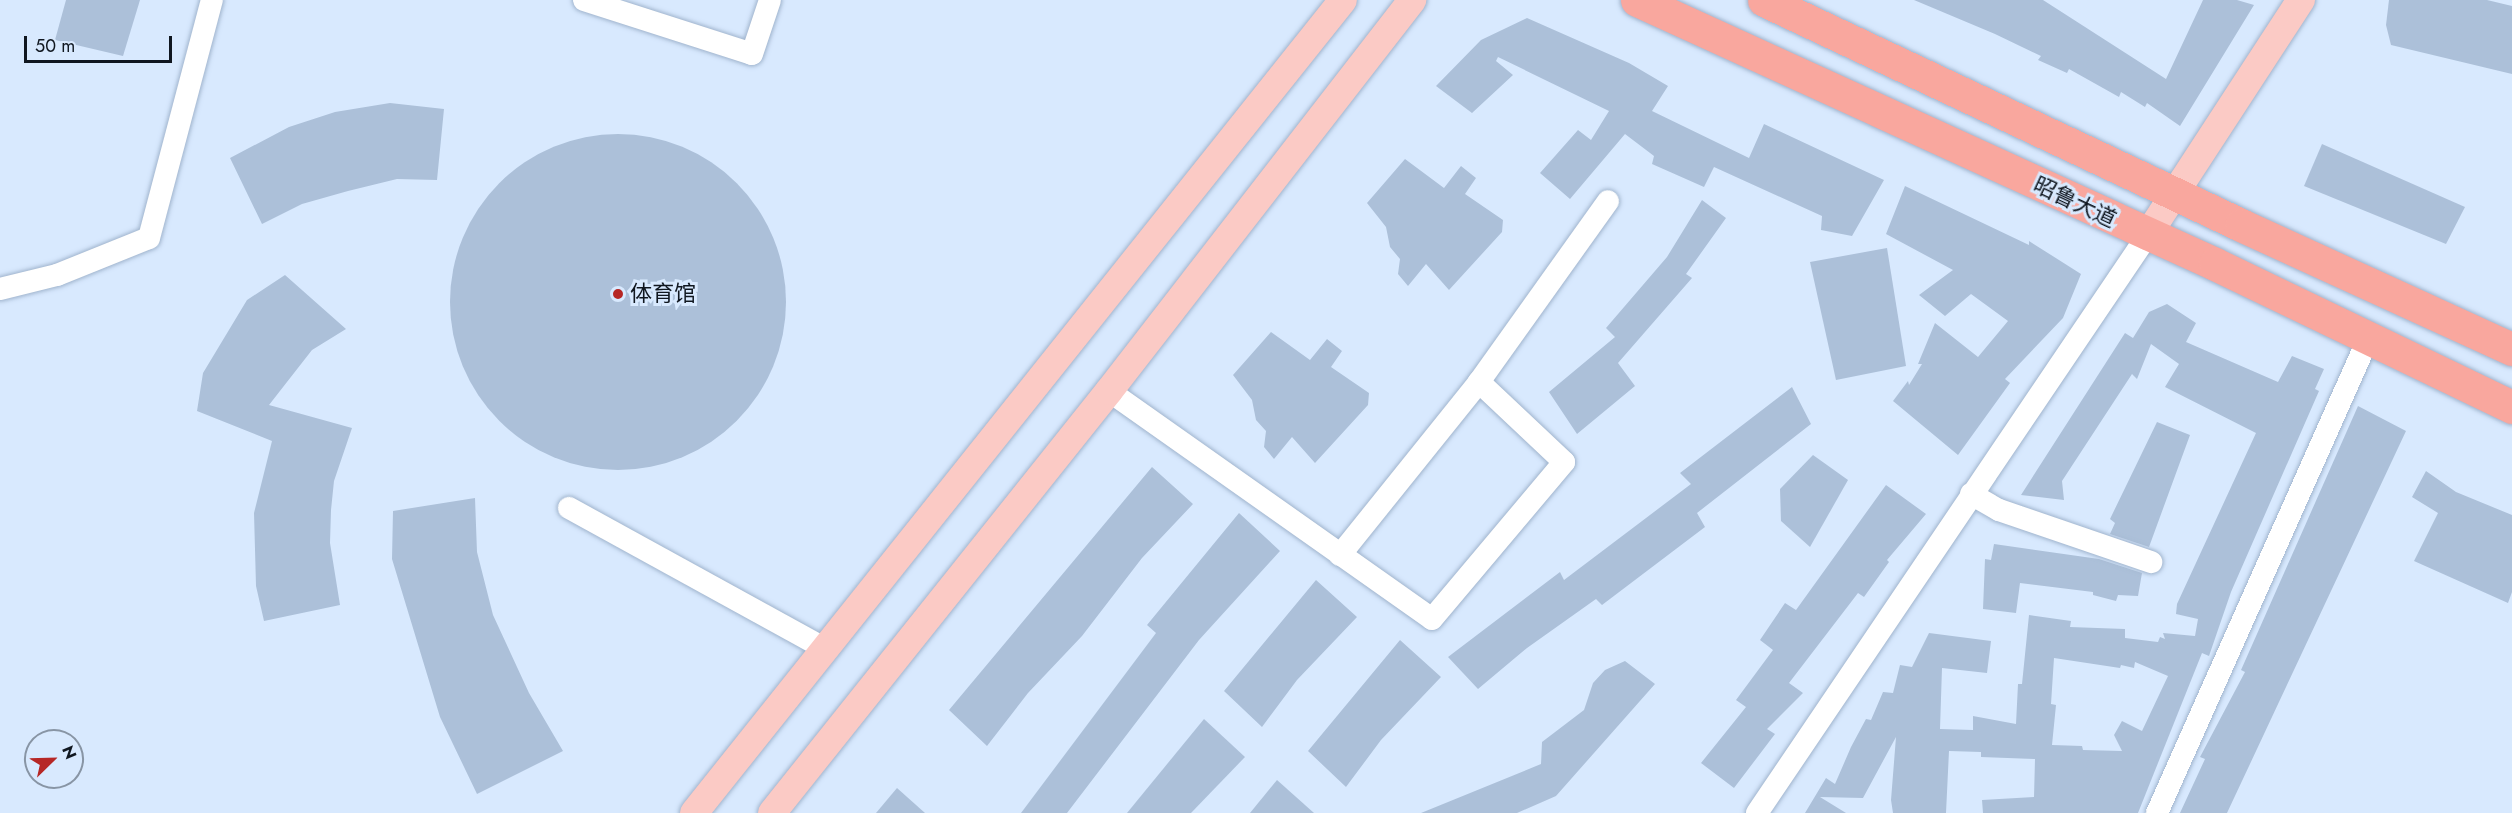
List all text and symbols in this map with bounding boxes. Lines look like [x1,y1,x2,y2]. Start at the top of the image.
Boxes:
scale bar [27,24,176,62]
text: 50 m [35,33,75,59]
street label: 昭鲁大道 [2030,171,2120,233]
place label: 体育馆 [630,281,696,307]
marker: 体育馆 [611,287,625,301]
north arrow [24,729,84,789]
text: N [56,742,82,763]

